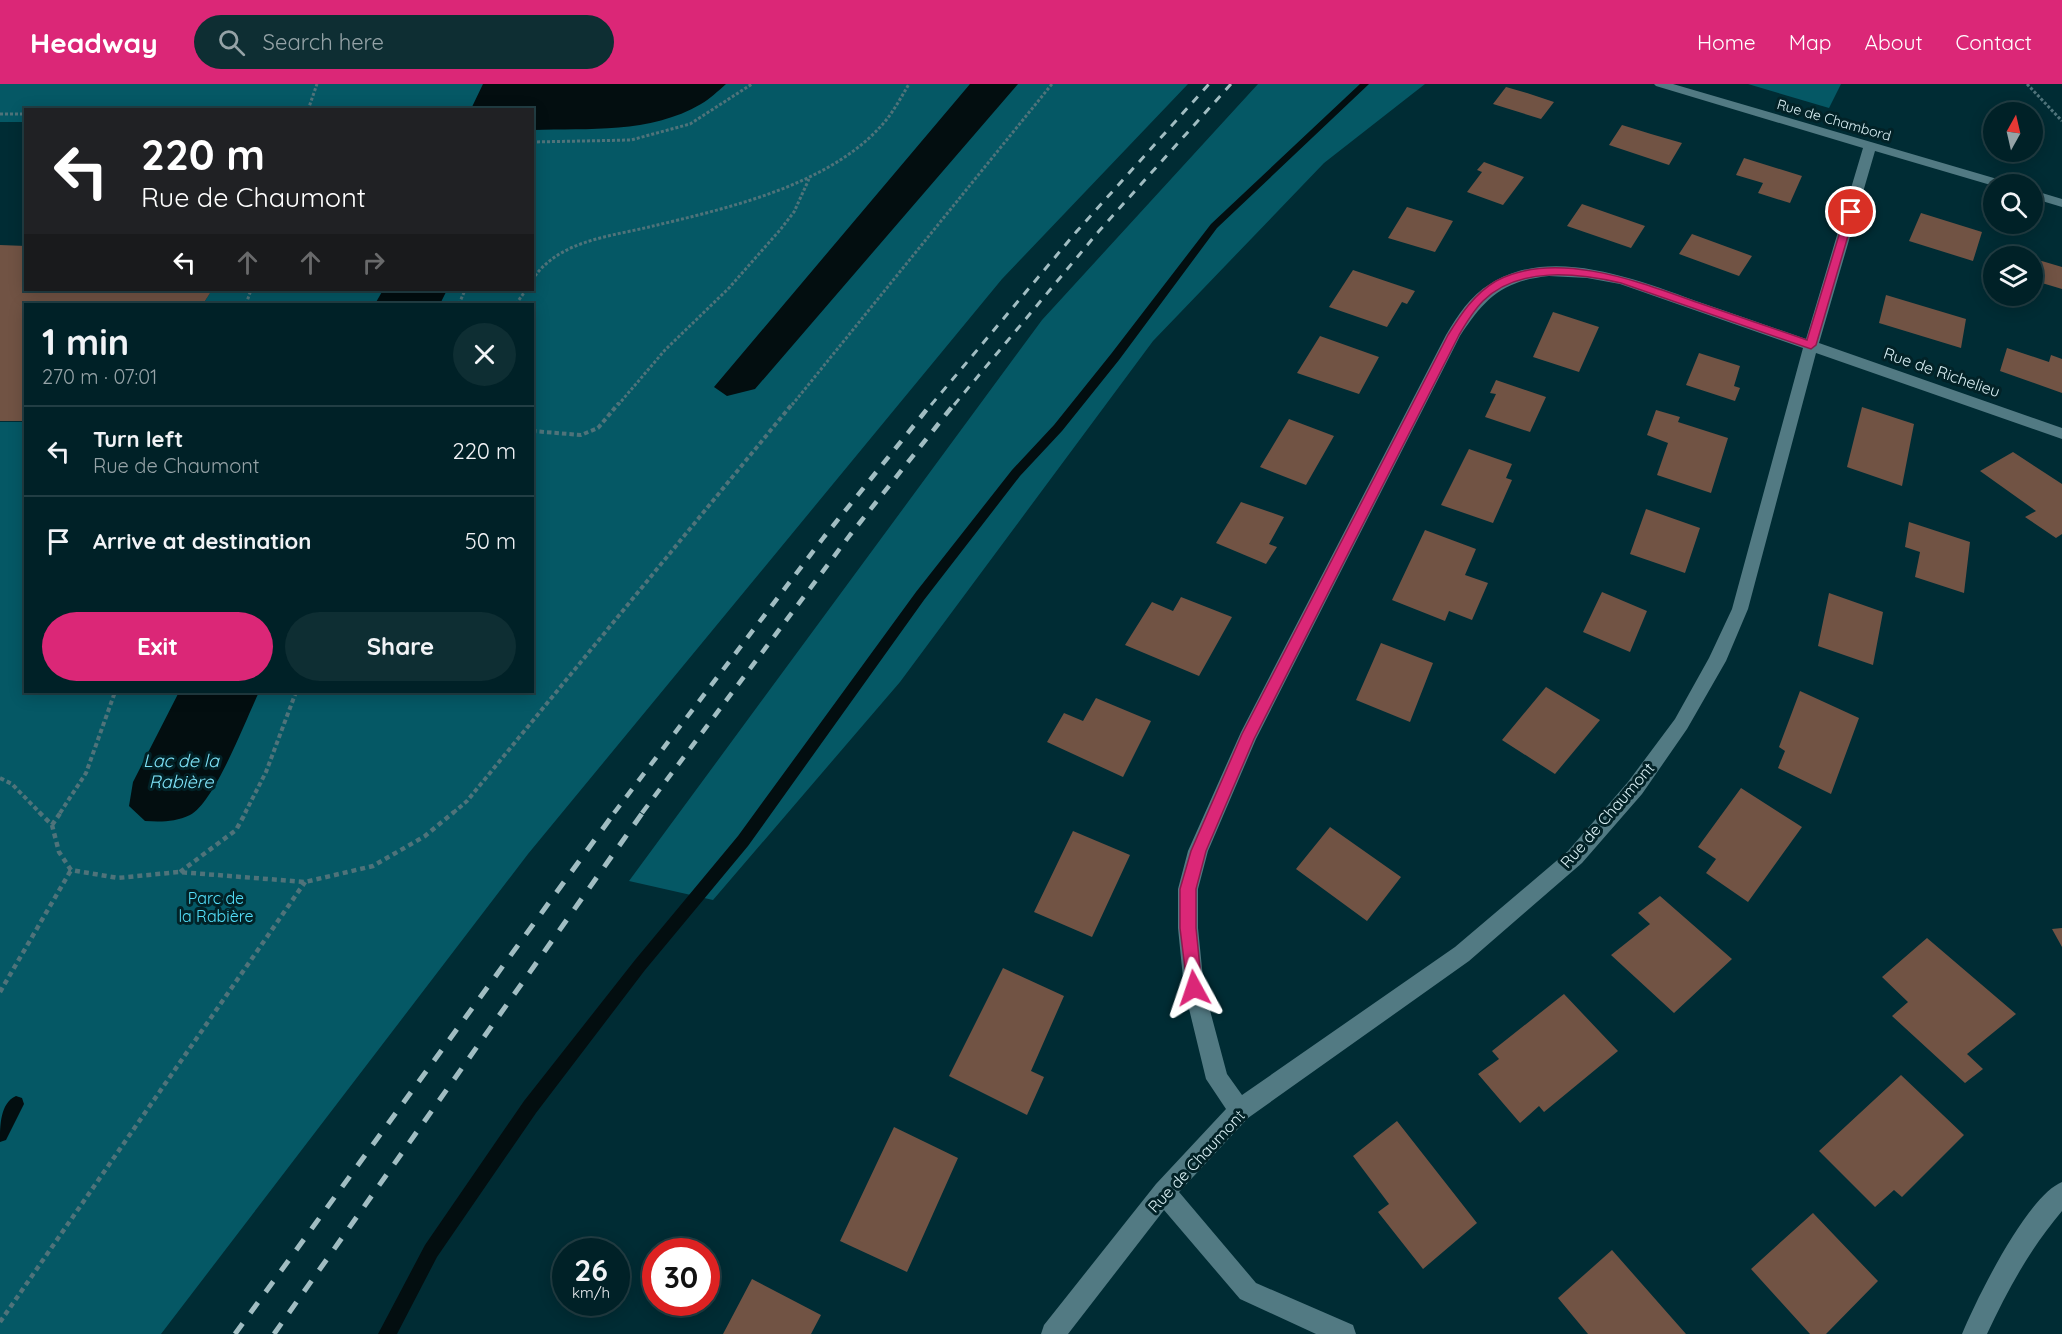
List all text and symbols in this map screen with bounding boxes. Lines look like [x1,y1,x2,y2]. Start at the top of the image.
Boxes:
search box [194,15,614,69]
text: Headway [30,25,158,60]
icon: search [215,26,248,59]
text: Search here [263,28,384,56]
text: Home [1697,29,1756,55]
text: Map [1789,29,1832,55]
text: About [1865,29,1923,55]
text: Contact [1956,29,2032,55]
street label: Rue de Chambord [1775,95,1893,145]
north arrow [1983,102,2043,162]
map controls [1983,102,2043,306]
text: 220 m [141,128,265,181]
icon: left [42,132,120,210]
button: search [1983,174,2043,234]
text: Rue de Chaumont [141,180,366,214]
pin [1825,186,1876,237]
icon: arrive [1834,195,1867,228]
icon: left [168,246,201,279]
icon: ahead [231,246,264,279]
icon: ahead [294,246,327,279]
icon: right [357,246,390,279]
button: layers [1983,246,2043,306]
text: 1 min [42,319,129,364]
button: close [453,323,516,386]
street label: Rue de Richelieu [1881,343,2003,401]
text: 270 m · 07:01 [42,364,158,389]
text: Turn left [93,425,183,453]
icon: left [42,435,75,468]
text: 220 m [452,437,516,465]
text: Rue de Chaumont [93,453,260,478]
icon: arrive [42,525,75,558]
text: Arrive at destination [93,527,311,555]
text: 50 m [465,527,516,555]
button: Exit [42,612,273,681]
button: Share [285,612,516,681]
water label: Lac de la Rabière [143,749,220,793]
street label: Rue de Chaumont [1556,758,1658,872]
park label: Parc de la Rabière [178,888,254,926]
position arrow [1162,956,1226,1020]
street label: Rue de Chaumont [1143,1105,1249,1217]
speed limit sign: 30 [642,1238,720,1316]
text: 26 [574,1251,608,1289]
text: km/h [572,1283,610,1302]

